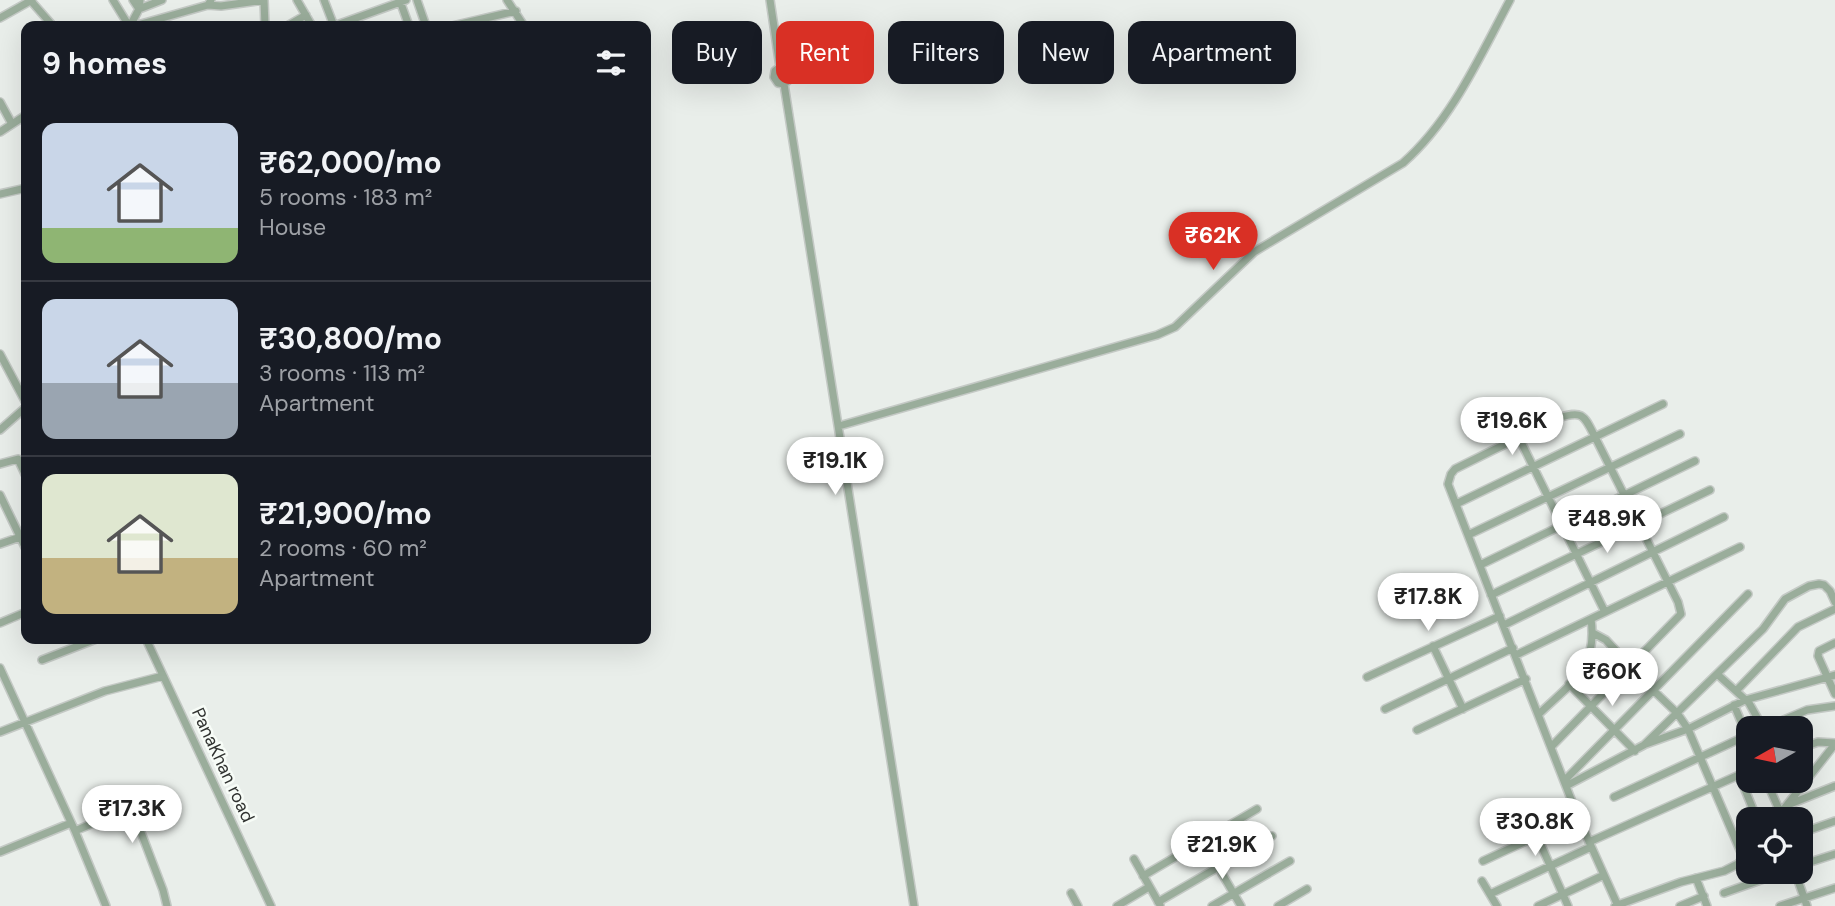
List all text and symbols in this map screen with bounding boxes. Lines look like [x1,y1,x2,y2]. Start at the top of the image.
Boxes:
chip: Buy [672,21,762,84]
chip: Rent [776,21,874,84]
chip: Filters [888,21,1004,84]
chip: New [1018,21,1114,84]
chip: Apartment [1128,21,1296,84]
text: 9 homes [42,44,167,83]
icon: filters [592,44,630,82]
text: ₹62,000/mo [259,143,442,182]
icon: home [98,151,182,235]
text: 5 rooms · 183 m² [259,182,432,212]
text: House [259,212,326,242]
pin: ₹62K [1172,212,1254,272]
text: ₹62K [1185,220,1241,250]
text: ₹30,800/mo [259,319,442,358]
icon: home [98,327,182,411]
text: 3 rooms · 113 m² [259,358,425,388]
text: Apartment [259,388,374,418]
pin: ₹19.6K [1455,398,1569,457]
text: ₹19.6K [1476,405,1548,435]
pin: ₹19.1K [778,438,892,497]
text: ₹19.1K [803,445,867,475]
text: ₹21,900/mo [259,494,432,533]
pin: ₹48.9K [1550,496,1664,555]
icon: home [98,502,182,586]
text: ₹48.9K [1568,503,1646,533]
text: 2 rooms · 60 m² [259,533,427,563]
text: Apartment [259,563,374,593]
pin: ₹17.8K [1371,574,1485,633]
text: ₹17.8K [1394,581,1462,611]
pin: ₹60K [1571,648,1653,708]
text: ₹60K [1582,656,1642,686]
street label: PanaKhan road [186,704,260,826]
north arrow [1736,716,1813,793]
map controls [1736,716,1813,884]
pin: ₹17.3K [75,786,189,845]
text: ₹17.3K [98,793,166,823]
pin: ₹30.8K [1478,798,1592,858]
text: ₹30.8K [1496,806,1574,836]
button: locate [1736,807,1813,884]
pin: ₹21.9K [1165,822,1279,881]
text: ₹21.9K [1187,829,1257,859]

